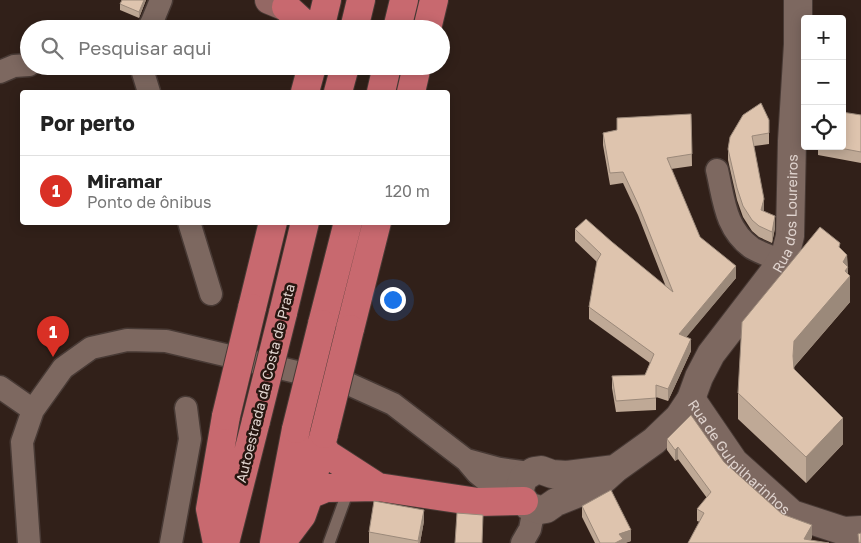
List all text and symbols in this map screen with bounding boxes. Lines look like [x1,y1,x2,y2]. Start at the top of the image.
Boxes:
map controls [801,15,846,150]
button: + [801,15,846,60]
search box [20,20,450,75]
icon: search [38,34,66,62]
text: Pesquisar aqui [78,36,212,59]
button: − [801,60,846,105]
button: locate [801,105,846,150]
text: Por perto [40,110,135,136]
street label: Rua dos Loureiros [768,154,800,275]
text: Miramar [87,169,162,192]
text: 1 [52,181,60,201]
text: 120 m [385,181,430,201]
text: Ponto de ônibus [87,192,211,212]
street label: Autoestrada da Costa de Prata [232,282,298,484]
your location [380,287,406,313]
pin: 1 [37,316,69,357]
street label: Rua de Gulpilharinhos [685,396,795,518]

